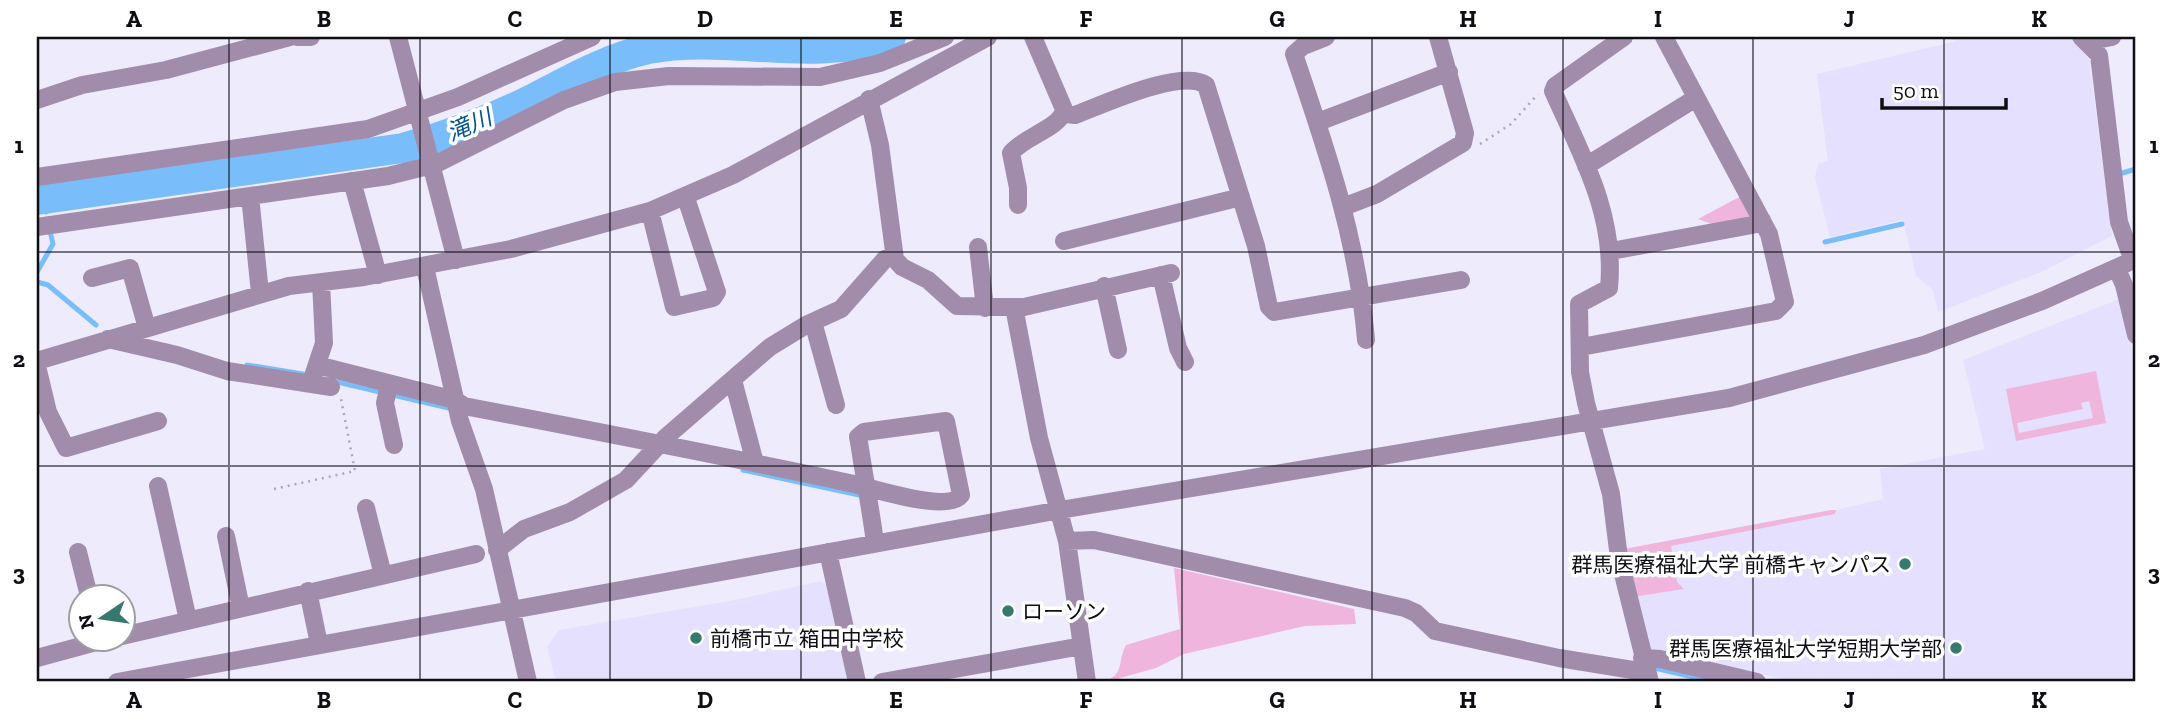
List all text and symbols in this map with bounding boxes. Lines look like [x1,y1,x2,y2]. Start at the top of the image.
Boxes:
text: A [126,5,142,33]
text: B [317,5,331,33]
text: C [508,5,522,33]
text: D [697,5,713,33]
text: E [889,5,903,33]
text: F [1079,5,1093,33]
text: G [1269,5,1285,33]
text: H [1459,5,1477,33]
text: I [1654,5,1662,33]
text: J [1843,5,1855,33]
text: K [2031,5,2047,33]
scale bar [1882,66,2007,110]
text: 50 m [1893,78,1939,103]
water label: 滝川 [442,102,498,147]
text: 1 [14,131,24,159]
text: 1 [2149,131,2159,159]
text: 2 [13,345,25,373]
text: 2 [2148,345,2160,373]
place label: 群馬医療福祉大学 前橋キャンパス [1571,552,1891,577]
marker: 群馬医療福祉大学 前橋キャンパス [1897,556,1913,572]
text: 3 [13,559,25,587]
text: 3 [2148,559,2160,587]
north arrow [66,582,136,652]
place label: ローソン [1022,599,1106,624]
marker: ローソン [1000,603,1016,619]
text: N [73,612,99,631]
place label: 前橋市立 箱田中学校 [710,626,904,651]
marker: 前橋市立 箱田中学校 [688,630,704,646]
place label: 群馬医療福祉大学短期大学部 [1669,636,1942,661]
marker: 群馬医療福祉大学短期大学部 [1948,640,1964,656]
text: A [126,686,142,714]
text: B [317,686,331,714]
text: C [508,686,522,714]
text: D [697,686,713,714]
text: E [889,686,903,714]
text: F [1079,686,1093,714]
text: G [1269,686,1285,714]
text: H [1459,686,1477,714]
text: I [1654,686,1662,714]
text: J [1843,686,1855,714]
text: K [2031,686,2047,714]

